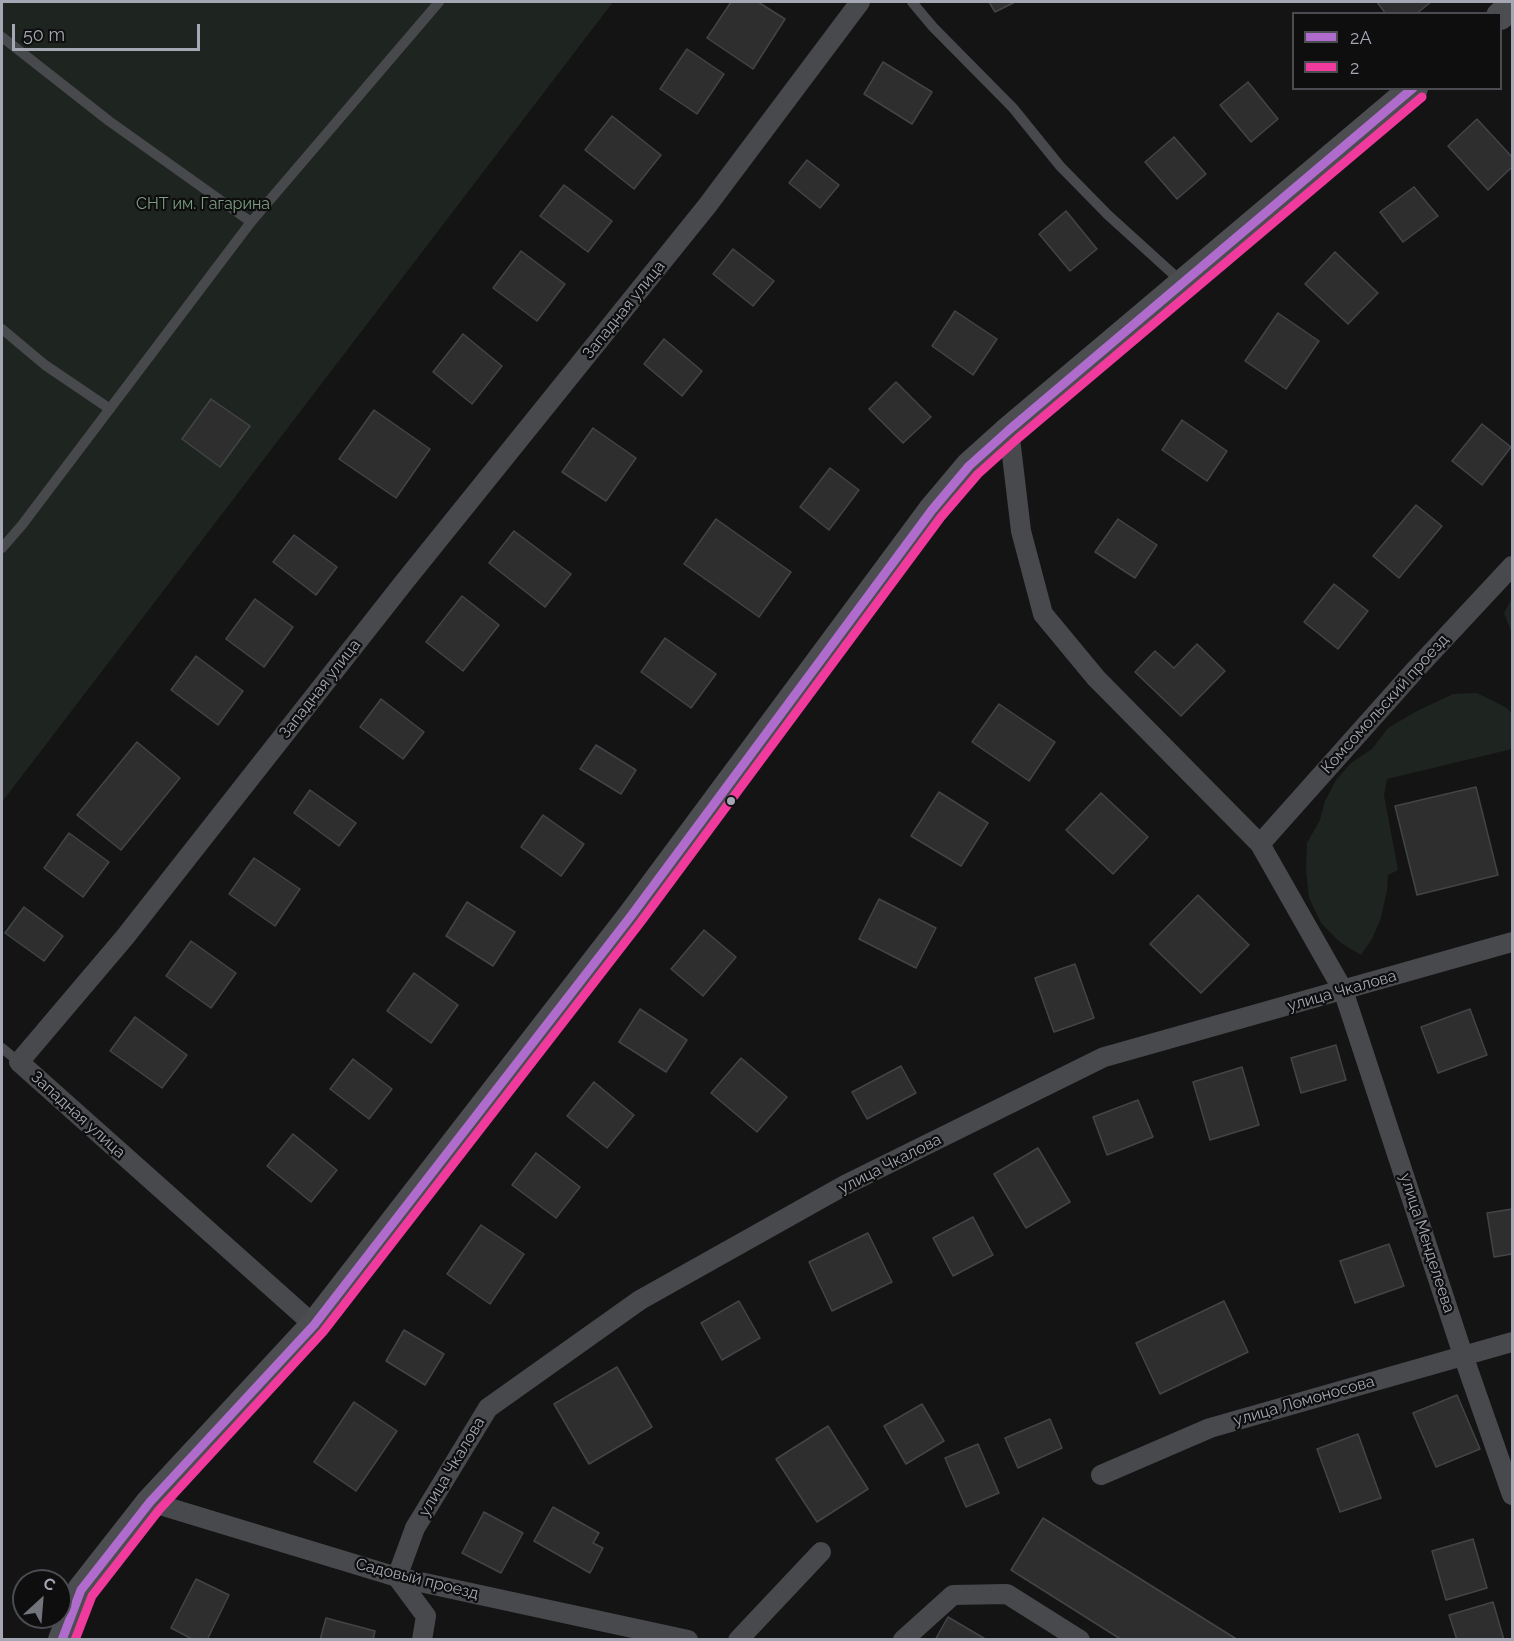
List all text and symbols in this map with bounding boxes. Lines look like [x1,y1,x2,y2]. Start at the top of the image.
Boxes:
scale bar [15,12,202,50]
legend [1292,12,1502,90]
text: 50 m [23,24,65,45]
text: 2А [1350,27,1372,48]
text: 2 [1350,57,1359,78]
park label: СНТ им. Гагарина [136,194,270,214]
street label: Западная улица [579,257,669,363]
street label: Комсомольский проезд [1317,630,1453,778]
street label: Западная улица [275,636,365,742]
unlabelled marker [725,795,737,807]
street label: улица Чкалова [1285,966,1399,1016]
street label: Западная улица [27,1068,129,1162]
street label: улица Чкалова [835,1130,945,1198]
street label: улица Менделеева [1395,1171,1459,1315]
street label: улица Ломоносова [1231,1372,1377,1430]
street label: улица Чкалова [415,1414,489,1520]
street label: Садовый проезд [354,1554,480,1604]
north arrow [12,1569,72,1629]
text: С [40,1573,58,1595]

